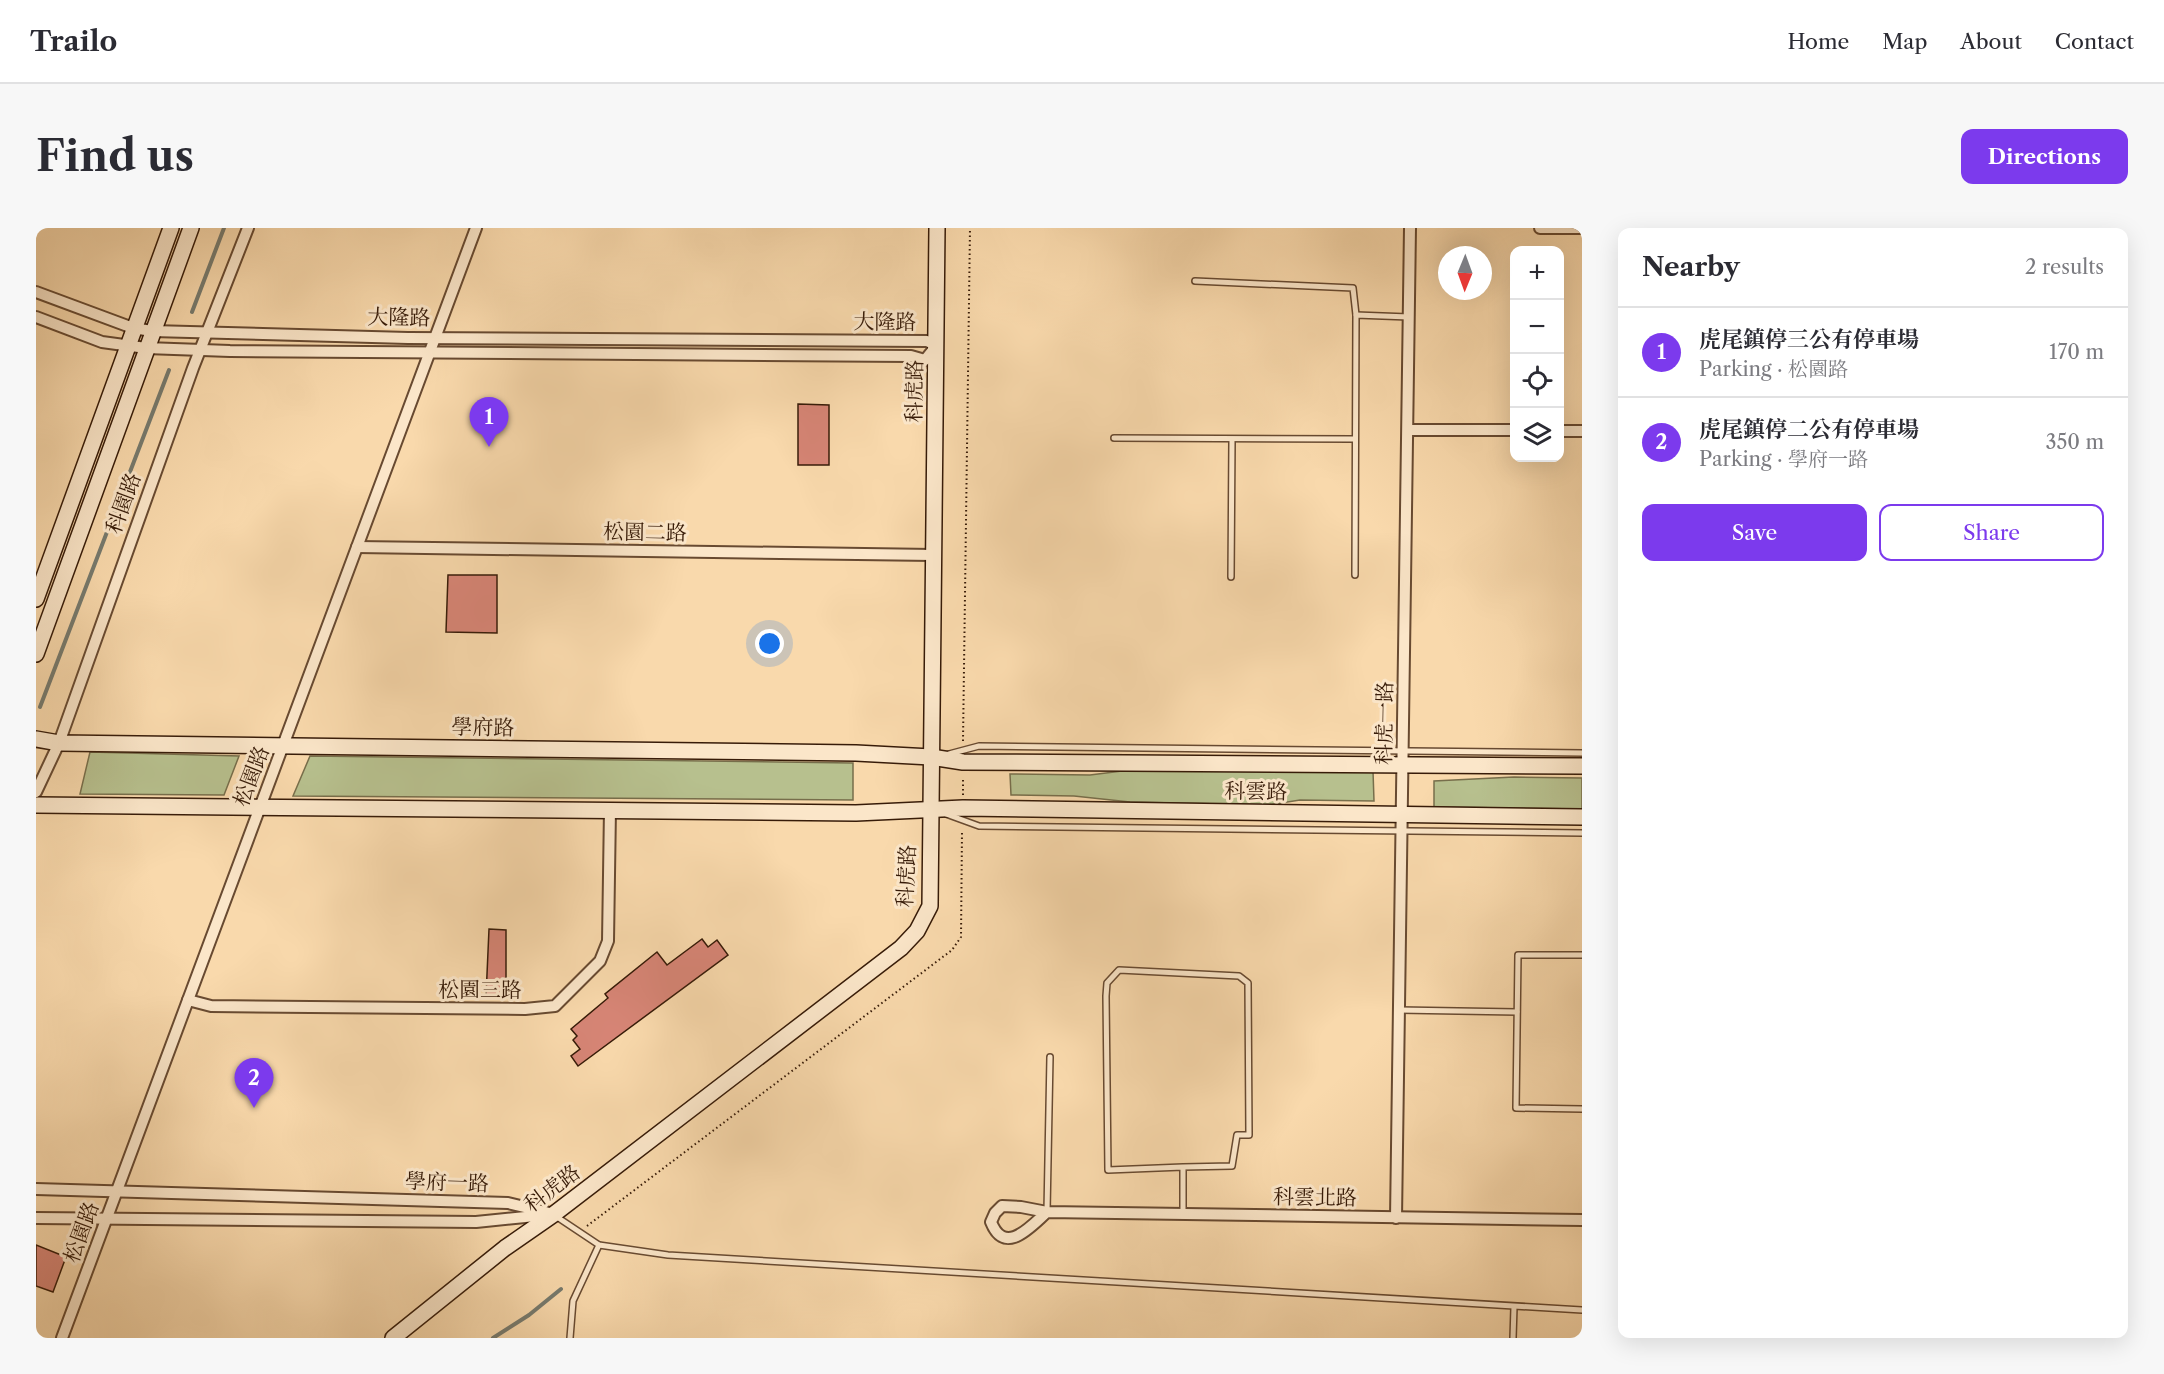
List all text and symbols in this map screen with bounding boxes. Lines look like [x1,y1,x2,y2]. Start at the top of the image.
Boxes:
text: Trailo [30,24,117,58]
text: Home [1788,29,1849,54]
text: Map [1882,29,1927,54]
text: About [1960,29,2022,54]
text: Contact [2055,29,2134,54]
button: Directions [1961,129,2128,184]
text: Find us [36,130,194,182]
north arrow [1438,246,1492,300]
map controls [1510,246,1564,462]
button: + [1510,246,1564,300]
text: Nearby [1642,251,1740,283]
text: 2 results [2025,255,2104,279]
button: − [1510,300,1564,354]
street label: 大隆路 [367,304,431,330]
street label: 大隆路 [854,309,917,334]
text: 虎尾鎮停三公有停車場 [1699,326,1919,353]
text: 1 [1657,340,1666,364]
text: 170 m [2049,340,2104,364]
button: locate [1510,354,1564,408]
text: Parking · 松園路 [1699,357,1848,381]
street label: 科虎路 [901,359,927,423]
pin: 1 [470,398,508,447]
button: layers [1510,408,1564,462]
text: 虎尾鎮停二公有停車場 [1699,416,1919,443]
text: 2 [1656,430,1667,454]
text: 350 m [2046,430,2104,454]
text: Parking · 學府一路 [1699,447,1868,471]
street label: 科園路 [100,469,146,537]
button: Save [1642,504,1867,561]
button: Share [1879,504,2104,561]
street label: 松園二路 [603,519,687,545]
your location [755,629,784,658]
street label: 科虎一路 [1371,681,1397,765]
street label: 學府路 [451,714,515,740]
street label: 松園路 [228,742,274,810]
street label: 科雲路 [1224,778,1288,804]
street label: 科虎路 [892,844,920,908]
street label: 松園三路 [438,977,522,1002]
pin: 2 [234,1058,274,1108]
street label: 科虎路 [519,1159,585,1217]
street label: 學府一路 [405,1168,489,1196]
street label: 科雲北路 [1273,1184,1357,1210]
street label: 松園路 [58,1198,104,1266]

